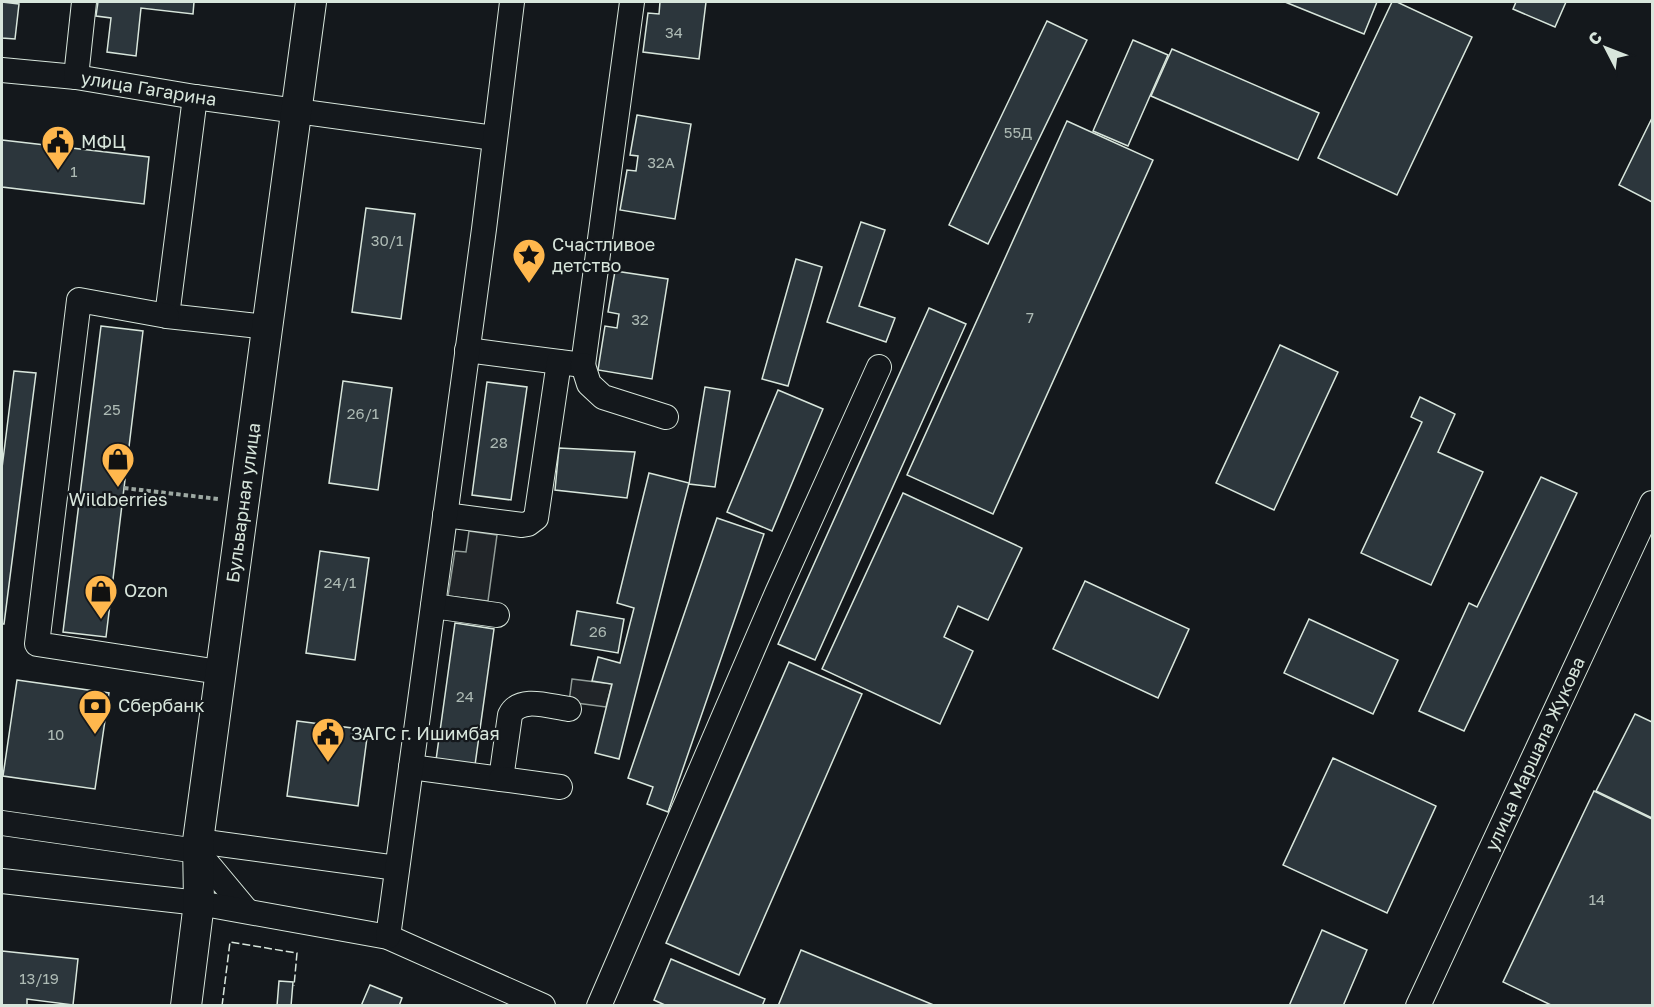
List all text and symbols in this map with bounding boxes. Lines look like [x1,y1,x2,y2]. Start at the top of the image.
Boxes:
north arrow [1576,18,1636,78]
house number: 34 [665,23,683,41]
text: С [1584,27,1606,49]
street label: улица Гагарина [79,66,218,110]
house number: 55Д [1004,123,1032,141]
public building icon: МФЦ [40,124,76,171]
place label: МФЦ [81,130,126,152]
house number: 32А [647,153,675,171]
house number: 1 [70,162,78,180]
house number: 30/1 [371,231,403,249]
place label: Счастливое детство [552,233,655,276]
place icon: Счастливое детство [511,237,547,284]
house number: 7 [1026,308,1034,326]
house number: 32 [631,310,649,328]
house number: 25 [103,400,121,418]
house number: 26/1 [347,404,379,422]
street label: Бульварная улица [221,421,264,584]
house number: 28 [490,433,508,451]
shop icon: Wildberries [100,441,136,488]
place label: Wildberries [68,488,168,510]
shop icon: Ozon [83,573,119,620]
house number: 24/1 [324,573,356,591]
place label: Ozon [124,579,168,601]
house number: 26 [589,622,607,640]
street label: улица Маршала Жукова [1480,653,1589,854]
house number: 24 [456,687,474,705]
bank icon: Сбербанк [77,688,113,735]
place label: Сбербанк [118,694,205,716]
public building icon: ЗАГС г. Ишимбая [310,716,346,763]
place label: ЗАГС г. Ишимбая [351,722,500,744]
house number: 10 [48,725,64,743]
house number: 14 [1589,890,1605,908]
house number: 13/19 [19,969,59,987]

